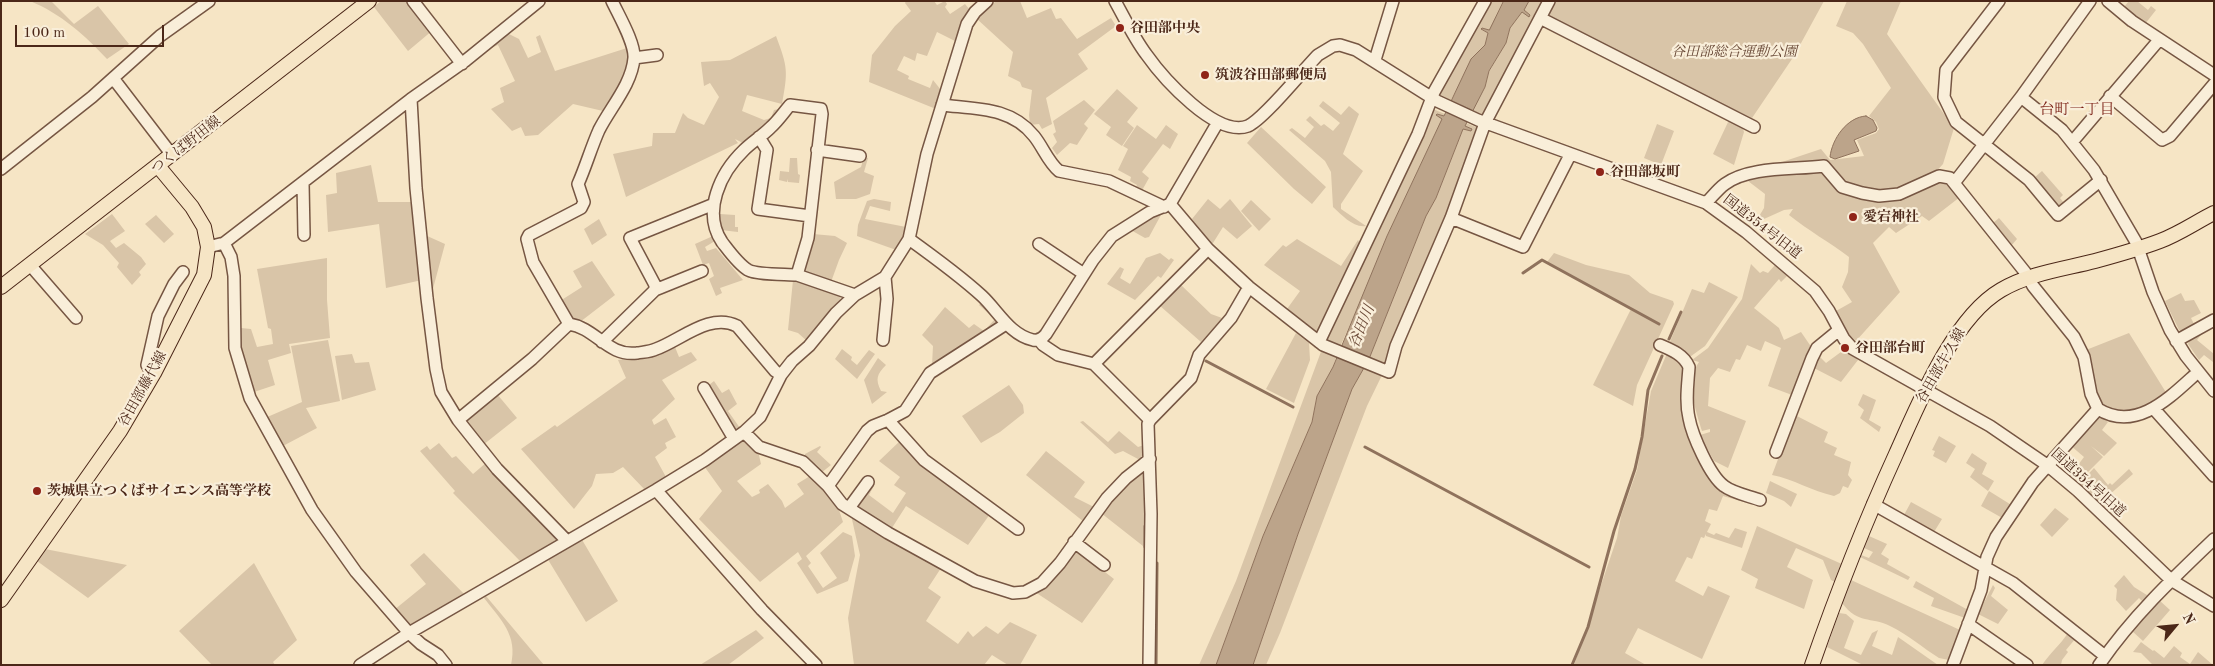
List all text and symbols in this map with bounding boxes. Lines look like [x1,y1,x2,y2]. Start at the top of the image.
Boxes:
scale bar [18,15,166,47]
place label: 谷田部中央 [1130,20,1200,36]
marker: 谷田部中央 [1114,22,1126,34]
text: 100 m [23,26,65,41]
park label: 谷田部総合運動公園 [1671,44,1797,60]
place label: 筑波谷田部郵便局 [1215,67,1327,83]
marker: 筑波谷田部郵便局 [1199,69,1211,81]
district label: 台町一丁目 [2040,101,2114,119]
street label: つくば野田線 [148,113,224,177]
place label: 谷田部坂町 [1610,164,1680,180]
marker: 谷田部坂町 [1594,166,1606,178]
street label: 国道354号旧道 [1720,191,1804,263]
place label: 愛宕神社 [1863,209,1919,225]
marker: 愛宕神社 [1847,211,1859,223]
water label: 谷田川 [1345,303,1379,351]
street label: 谷田部牛久線 [1913,325,1969,407]
place label: 谷田部台町 [1855,340,1925,356]
marker: 谷田部台町 [1839,342,1851,354]
street label: 谷田部藤代線 [115,348,171,430]
street label: 国道354号旧道 [2047,445,2129,521]
place label: 茨城県立つくばサイエンス高等学校 [47,483,271,499]
marker: 茨城県立つくばサイエンス高等学校 [31,485,43,497]
north arrow [2150,601,2200,651]
text: N [2180,611,2197,627]

